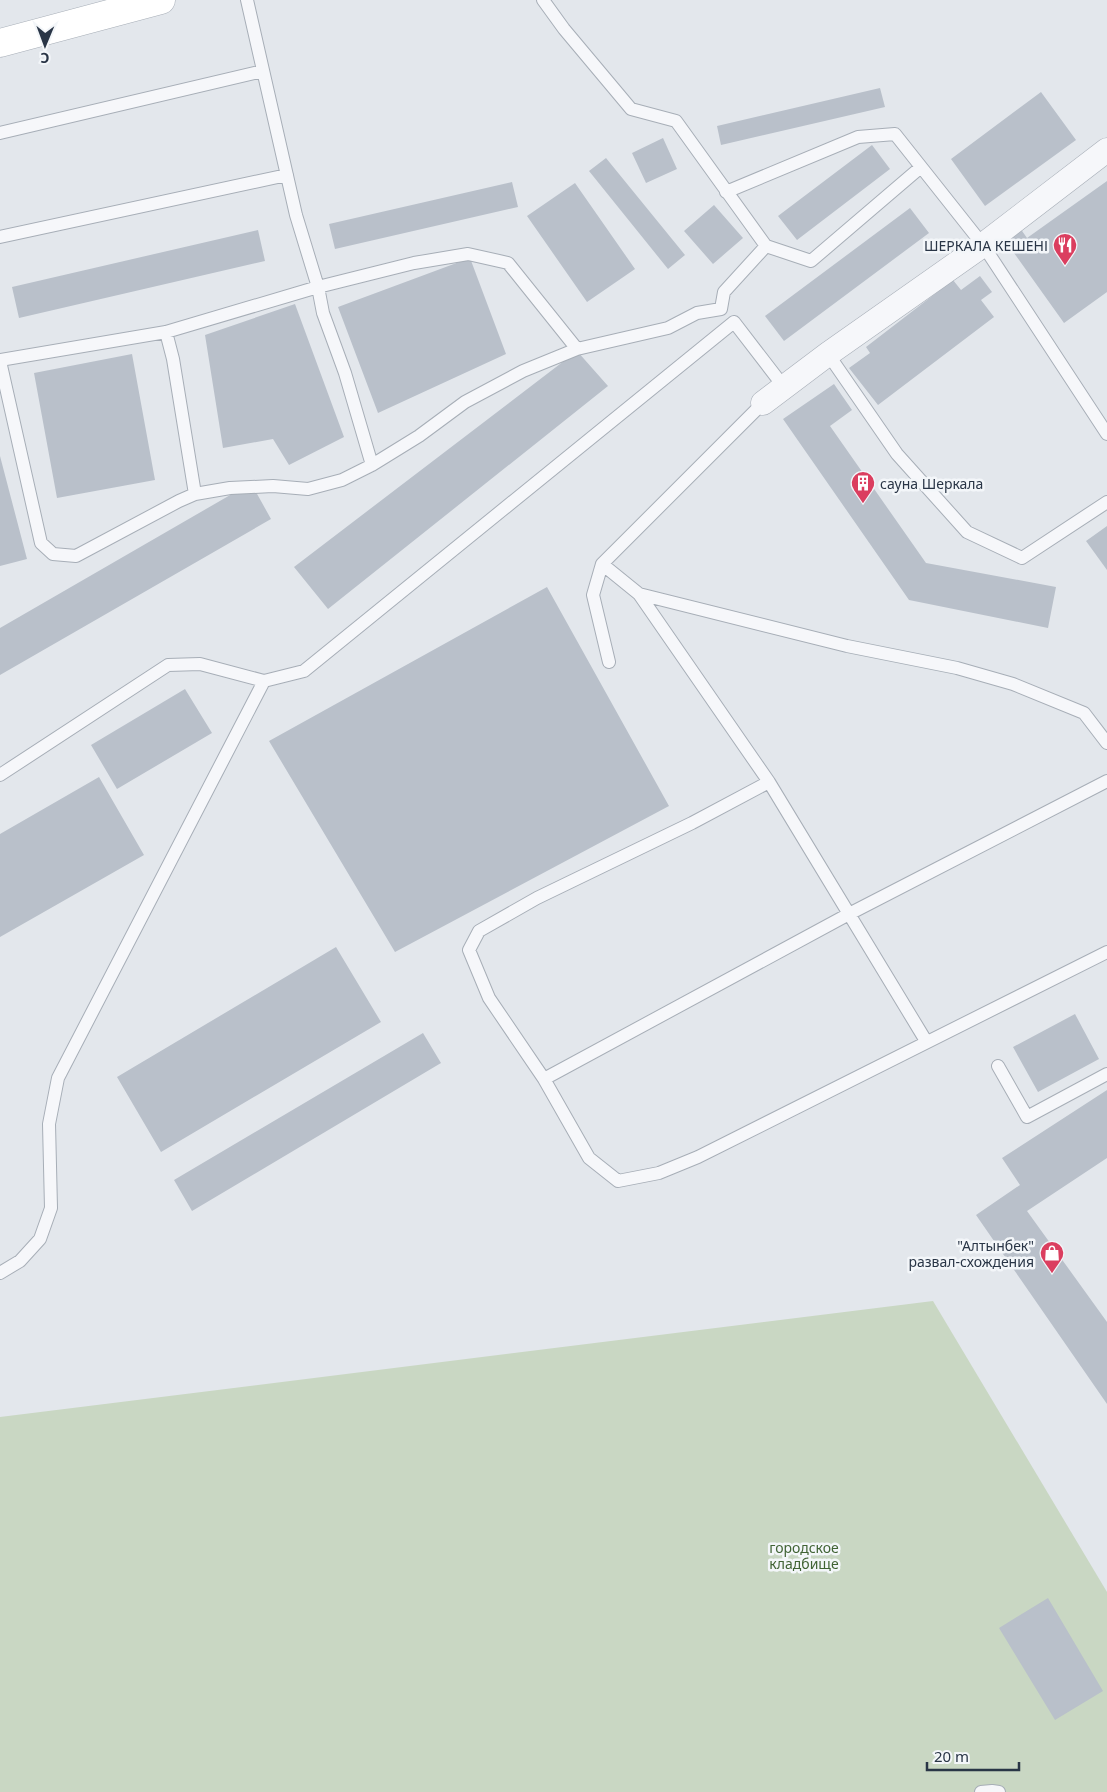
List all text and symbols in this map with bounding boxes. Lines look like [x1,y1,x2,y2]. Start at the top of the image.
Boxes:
north arrow [20,20,70,70]
text: С [40,49,49,68]
restaurant icon: ШЕРКАЛА КЕШЕНІ [1052,232,1078,266]
place label: ШЕРКАЛА КЕШЕНІ [924,236,1048,255]
building icon: сауна Шеркала [850,470,876,504]
place label: сауна Шеркала [880,474,983,493]
place label: "Алтынбек" развал-схождения [908,1236,1034,1271]
shop icon: "Алтынбек" развал-схождения [1039,1240,1065,1274]
park label: городское кладбище [769,1538,839,1573]
scale bar [927,1740,1020,1772]
text: 20 m [934,1746,969,1766]

